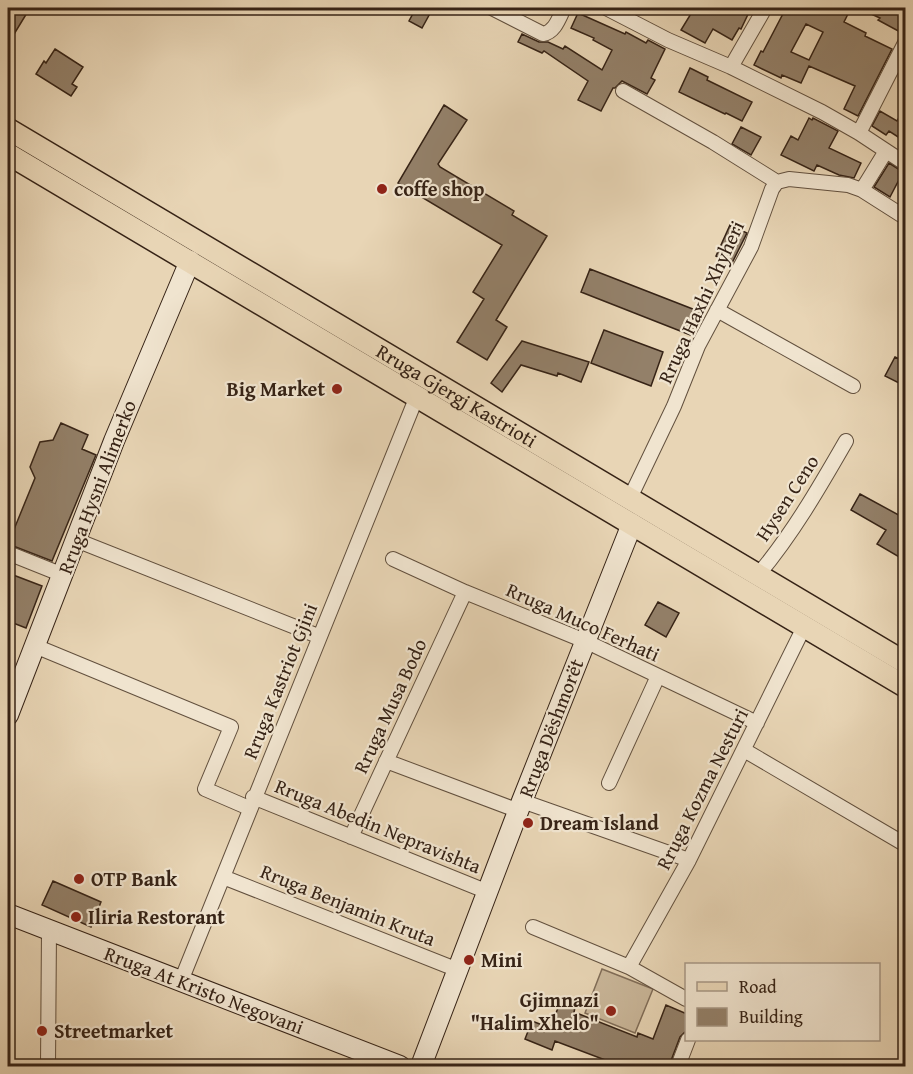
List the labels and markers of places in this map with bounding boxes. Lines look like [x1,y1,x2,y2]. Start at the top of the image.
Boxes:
place label: coffe shop [394,174,485,203]
marker: coffe shop [375,182,389,196]
place label: Big Market [226,374,325,403]
marker: Big Market [330,382,344,396]
place label: Dream Island [540,808,659,837]
marker: Dream Island [521,816,535,830]
place label: OTP Bank [91,864,178,893]
marker: OTP Bank [72,872,86,886]
place label: Iliria Restorant [88,902,225,931]
marker: Iliria Restorant [69,910,83,924]
place label: Mini [481,945,522,974]
marker: Mini [462,953,476,967]
place label: Gjimnazi "Halim Xhelo" [470,985,599,1037]
marker: Gjimnazi "Halim Xhelo" [604,1004,618,1018]
place label: Streetmarket [54,1016,174,1045]
marker: Streetmarket [35,1024,49,1038]

